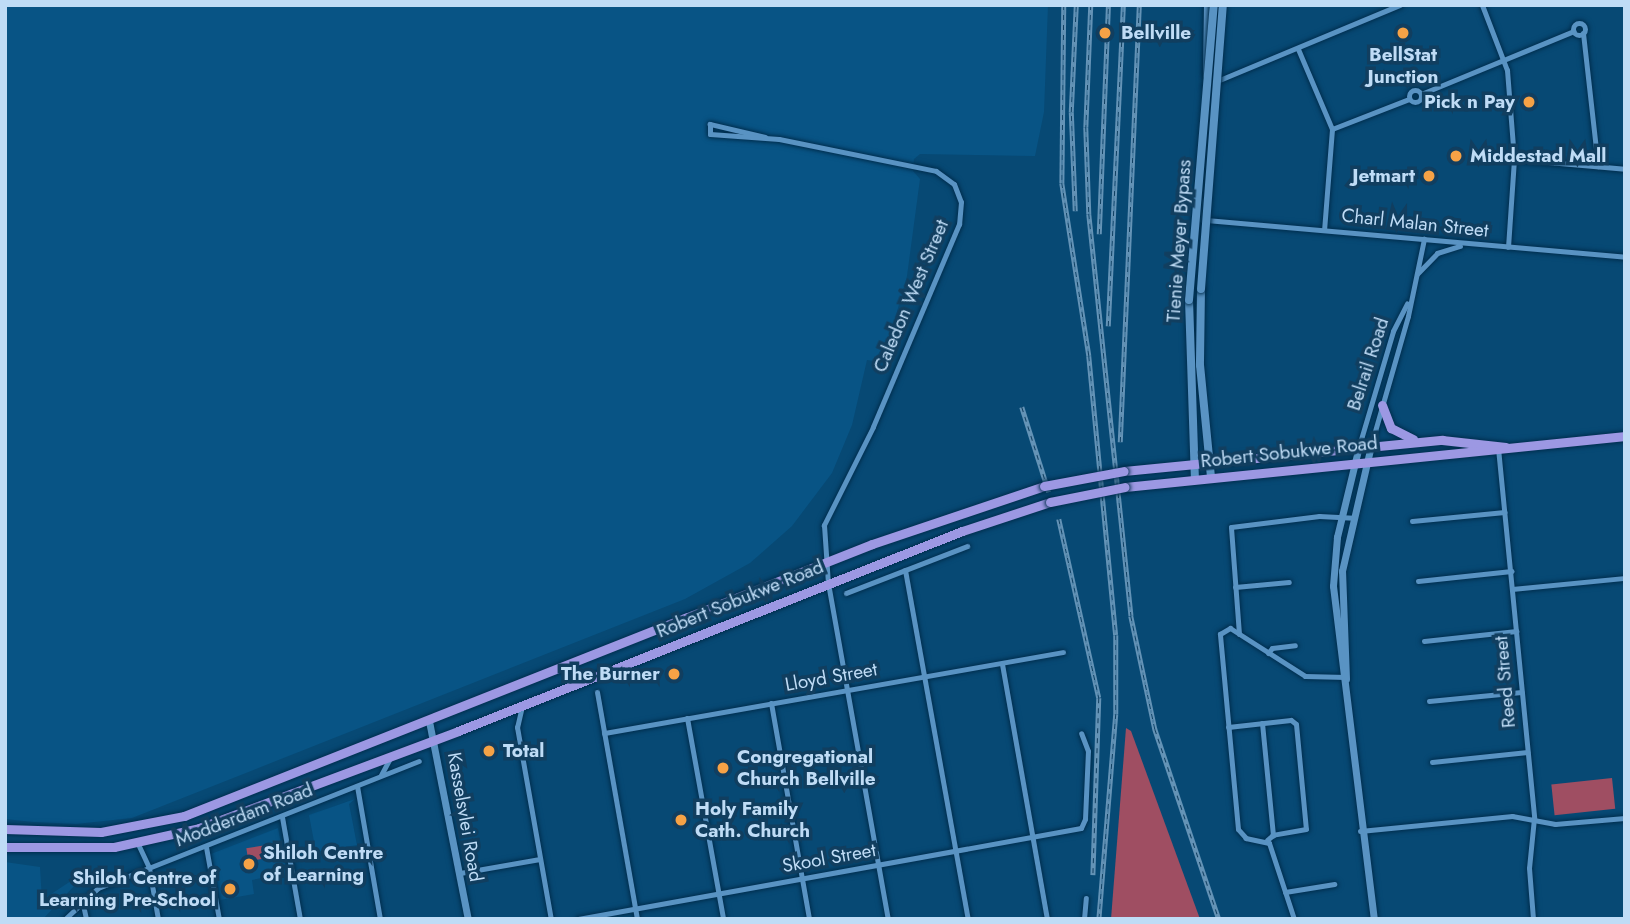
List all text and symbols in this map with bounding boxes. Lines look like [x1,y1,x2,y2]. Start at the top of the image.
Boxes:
place label: Bellville [1121,22,1191,44]
marker: Bellville [1095,23,1115,43]
marker: BellStat Junction [1395,25,1411,41]
place label: BellStat Junction [1368,44,1438,88]
place label: Pick n Pay [1424,91,1515,113]
marker: Pick n Pay [1521,94,1537,110]
place label: Middestad Mall [1470,145,1606,167]
marker: Middestad Mall [1448,148,1464,164]
street label: Tienie Meyer Bypass [1162,159,1196,323]
place label: Jetmart [1352,165,1415,187]
marker: Jetmart [1421,168,1437,184]
street label: Charl Malan Street [1340,204,1490,242]
street label: Caledon West Street [869,216,953,376]
street label: Belrail Road [1342,315,1394,413]
street label: Robert Sobukwe Road [1199,431,1379,473]
street label: Robert Sobukwe Road [653,555,827,643]
street label: Reed Street [1490,635,1520,729]
street label: Lloyd Street [783,658,879,696]
place label: The Burner [561,663,660,685]
marker: The Burner [666,666,682,682]
place label: Total [503,740,544,762]
marker: Total [481,743,497,759]
place label: Congregational Church Bellville [737,746,876,790]
street label: Kasselsvlei Road [442,750,488,884]
marker: Congregational Church Bellville [715,760,731,776]
street label: Modderdam Road [172,778,316,852]
place label: Holy Family Cath. Church [695,798,810,842]
marker: Holy Family Cath. Church [673,812,689,828]
street label: Skool Street [780,839,878,877]
place label: Shiloh Centre of Learning [263,842,383,886]
marker: Shiloh Centre of Learning [241,856,257,872]
place label: Shiloh Centre of Learning Pre-School [39,867,216,911]
marker: Shiloh Centre of Learning Pre-School [222,881,238,897]

